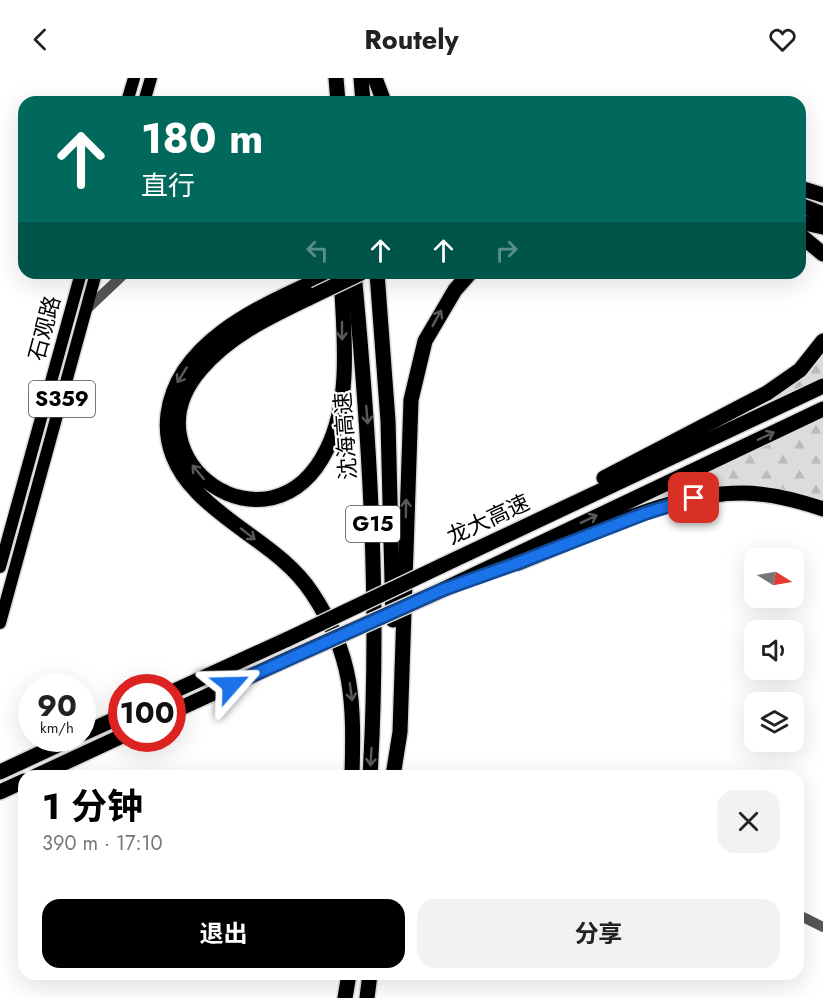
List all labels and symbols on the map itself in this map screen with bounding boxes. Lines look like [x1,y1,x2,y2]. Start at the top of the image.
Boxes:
street label: 石观路 [20,292,68,364]
one-way arrow [432,310,444,327]
one-way arrow [337,321,348,341]
one-way arrow [175,366,188,383]
road number: S359 [29,381,95,417]
street label: 沈海高速 [326,391,364,481]
one-way arrow [362,404,373,424]
one-way arrow [756,429,774,441]
one-way arrow [191,465,205,480]
pin [668,472,719,523]
street label: 龙大高速 [441,486,535,552]
one-way arrow [401,498,412,518]
road number: G15 [346,506,400,542]
one-way arrow [580,512,598,524]
one-way arrow [240,528,256,541]
north arrow [744,548,804,608]
position arrow [199,653,263,717]
speed limit sign: 100 [108,674,186,752]
one-way arrow [346,682,357,701]
one-way arrow [365,746,376,766]

